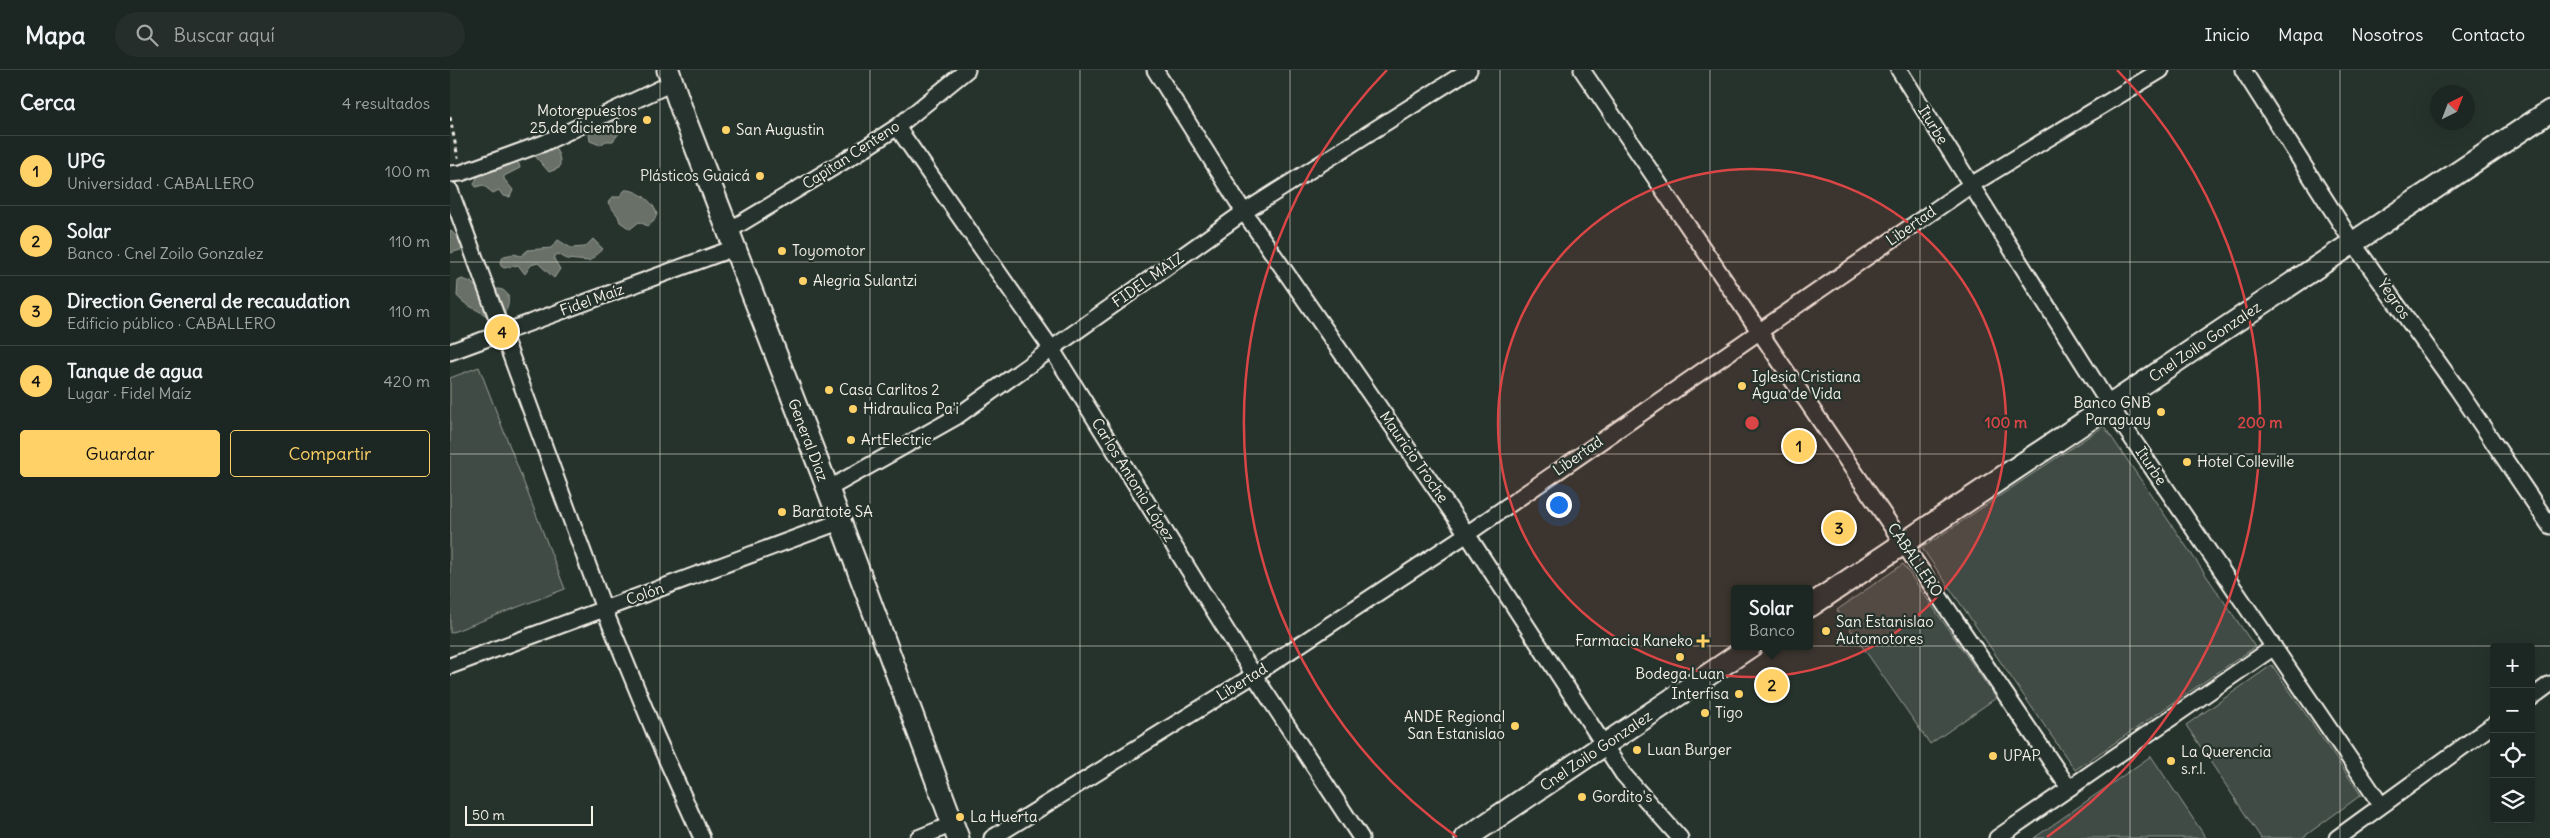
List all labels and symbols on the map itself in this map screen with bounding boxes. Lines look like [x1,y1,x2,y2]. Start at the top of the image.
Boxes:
north arrow [2430,85,2475,130]
place label: Motorepuestos 25 de diciembre [530,101,637,137]
street label: Iturbe [1914,102,1953,148]
marker: Motorepuestos 25 de diciembre [641,114,653,126]
street label: Capitan Centeno [798,116,903,193]
place label: San Augustin [736,120,825,139]
marker: San Augustin [720,124,732,136]
place label: Plásticos Guaicá [640,166,750,185]
marker: Plásticos Guaicá [754,170,766,182]
street label: Libertad [1882,202,1939,250]
place label: Toyomotor [792,241,865,260]
marker: Toyomotor [776,245,788,257]
street label: FIDEL MAIZ [1108,248,1188,311]
place label: Alegria Sulantzi [813,271,917,290]
marker: Alegria Sulantzi [797,275,809,287]
street label: Yegros [2374,275,2415,323]
street label: Fidel Maíz [557,279,626,320]
street label: Cnel Zoilo Gonzalez [2145,297,2264,386]
pin: 4 [486,313,518,351]
place label: Iglesia Cristiana Agua de Vida [1752,367,1861,403]
place label: Casa Carlitos 2 [839,380,940,399]
marker: Iglesia Cristiana Agua de Vida [1736,380,1748,392]
marker: Casa Carlitos 2 [823,384,835,396]
place label: Banco GNB Paraguay [2073,393,2151,429]
street label: General Diaz [784,396,833,484]
place label: Hidraulica Pa'i [863,399,959,418]
marker: Hidraulica Pa'i [847,403,859,415]
marker: Banco GNB Paraguay [2155,406,2167,418]
street label: Mauricio Troche [1376,407,1453,506]
text: 100 m [1985,413,2027,432]
text: 200 m [2238,413,2282,432]
street label: Carlos Antonio López [1088,414,1179,545]
centre of rings [1743,414,1761,432]
pin: 1 [1783,427,1815,465]
place label: ArtElectric [861,430,932,449]
street label: Libertad [1549,432,1606,480]
marker: ArtElectric [845,434,857,446]
street label: Iturbe [2132,443,2171,489]
place label: Hotel Colleville [2197,452,2294,471]
marker: Hotel Colleville [2181,456,2193,468]
your location [1546,492,1572,518]
place label: Baratote SA [792,502,873,521]
marker: Baratote SA [776,506,788,518]
pin: 3 [1823,509,1855,547]
street label: CABALLERO [1884,519,1947,600]
street label: Colón [623,578,667,609]
place label: San Estanislao Automotores [1836,612,1934,648]
marker: San Estanislao Automotores [1820,625,1832,637]
place label: Farmacia Kaneko [1575,631,1693,650]
marker: Farmacia Kaneko [1697,635,1709,647]
marker: Bodega Luan [1674,651,1686,663]
street label: Libertad [1213,658,1271,705]
place label: Bodega Luan [1635,664,1725,683]
pin: 2 [1756,666,1788,704]
place label: Interfisa [1671,684,1729,703]
marker: Interfisa [1733,688,1745,700]
place label: Tigo [1715,703,1743,722]
street label: Cnel Zoilo Gonzalez [1536,706,1655,795]
place label: ANDE Regional San Estanislao [1404,707,1505,743]
marker: Tigo [1699,707,1711,719]
marker: ANDE Regional San Estanislao [1509,720,1521,732]
place label: Luan Burger [1647,740,1732,759]
place label: La Querencia s.r.l. [2181,742,2272,778]
marker: Luan Burger [1631,744,1643,756]
place label: UPAP [2003,746,2040,765]
marker: UPAP [1987,750,1999,762]
marker: La Querencia s.r.l. [2165,755,2177,767]
place label: Gordito's [1592,787,1653,806]
marker: Gordito's [1576,791,1588,803]
scale bar [465,803,592,826]
place label: La Huerta [970,807,1038,826]
marker: La Huerta [954,811,966,823]

